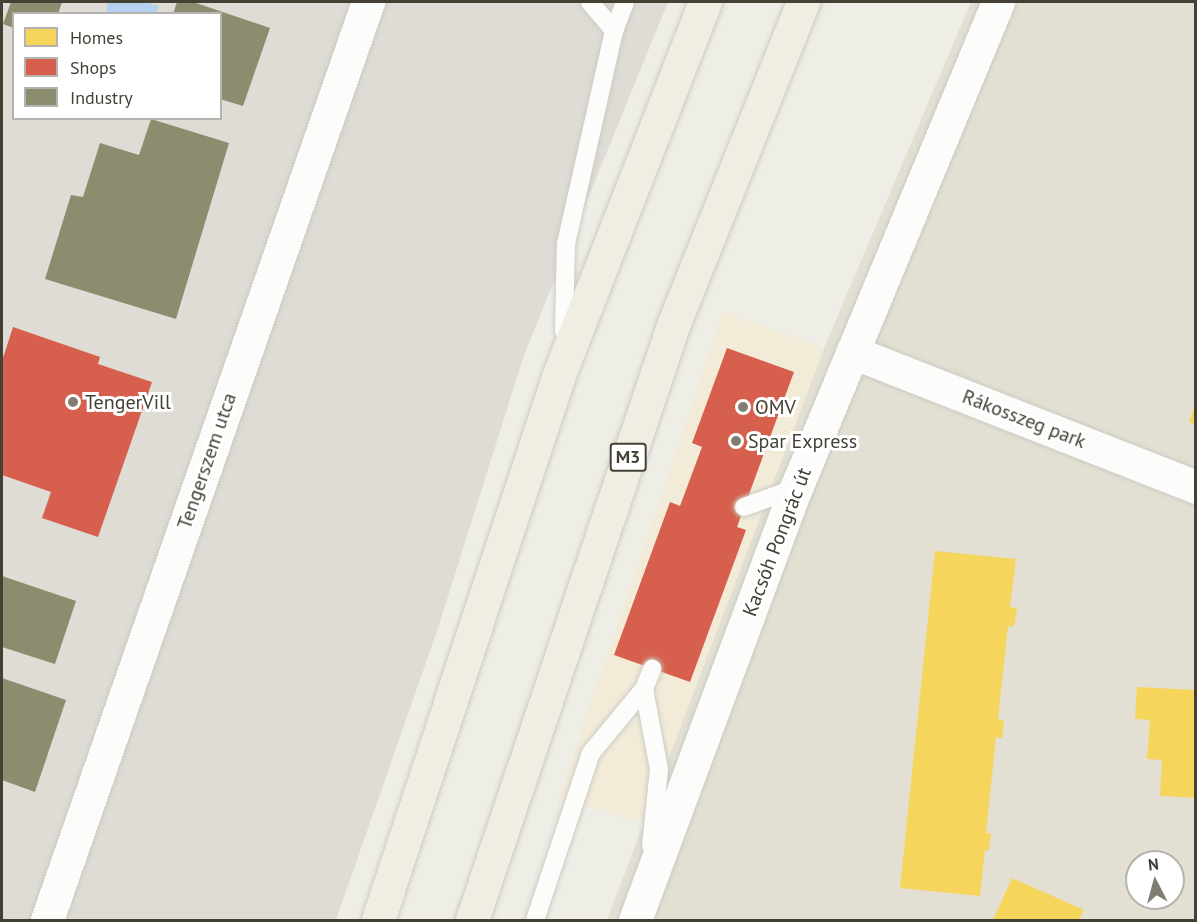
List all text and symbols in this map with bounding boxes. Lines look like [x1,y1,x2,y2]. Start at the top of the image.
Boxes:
legend [12,12,222,120]
text: Homes [70,26,123,49]
text: Shops [70,56,116,79]
text: Industry [70,86,133,109]
street label: Rákosszeg park [959,384,1089,454]
place label: TengerVill [85,390,171,414]
street label: Tengerszem utca [172,390,242,532]
marker: TengerVill [66,395,80,409]
place label: OMV [755,395,796,419]
marker: OMV [736,400,750,414]
place label: Spar Express [748,429,857,453]
marker: Spar Express [729,434,743,448]
road number: M3 [608,442,648,472]
street label: Kacsóh Pongrác út [738,464,816,620]
north arrow [1125,850,1185,910]
text: N [1147,854,1160,875]

